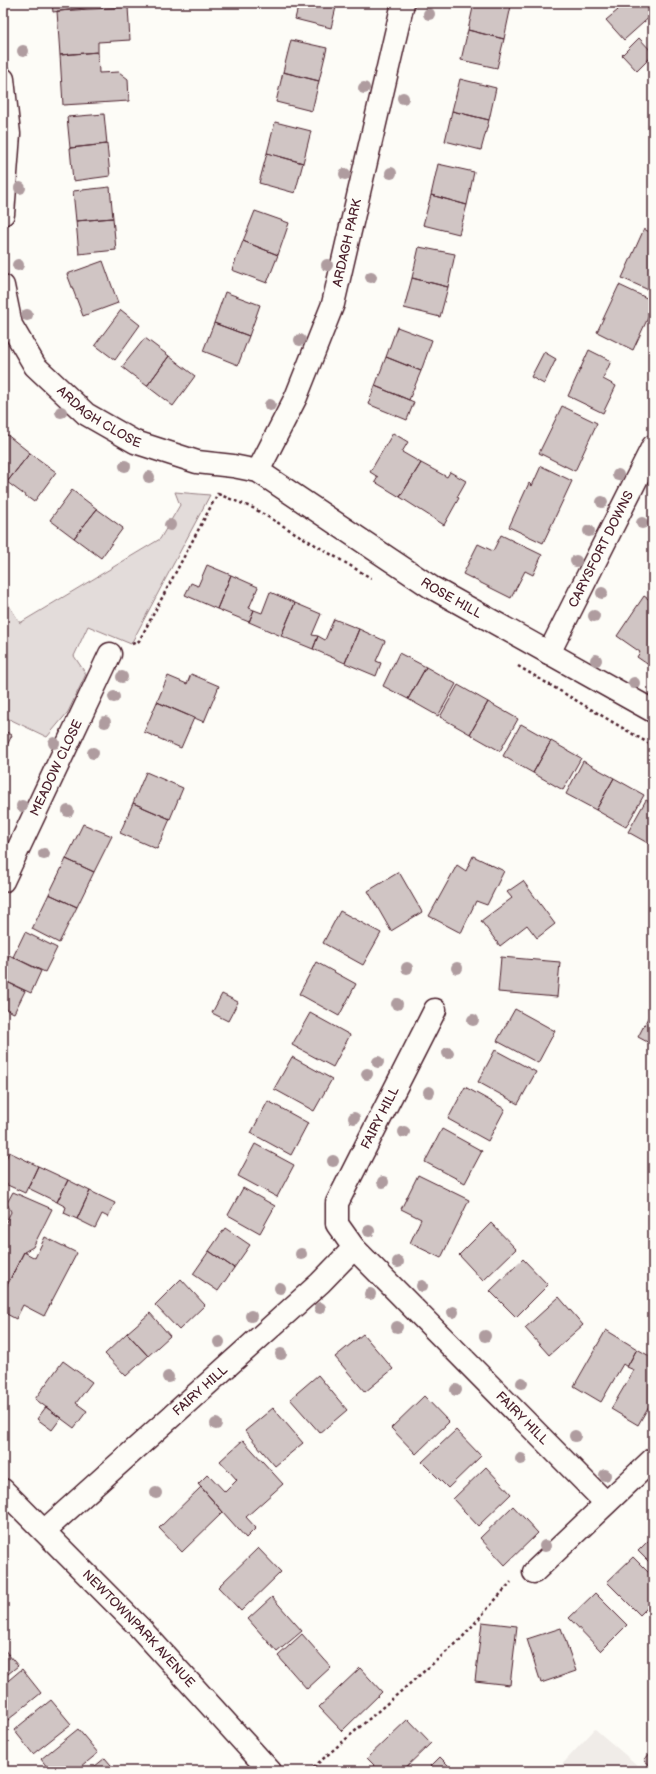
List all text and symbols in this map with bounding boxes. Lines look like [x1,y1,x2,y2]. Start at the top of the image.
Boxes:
street label: ARDAGH PARK [329,197,365,288]
street label: ARDAGH CLOSE [54,383,143,452]
street label: CARYSFORT DOWNS [565,488,637,610]
street label: ROSE HILL [418,574,485,622]
street label: MEADOW CLOSE [27,717,86,819]
street label: FAIRY HILL [357,1084,403,1152]
street label: FAIRY HILL [170,1362,231,1419]
street label: FAIRY HILL [493,1388,552,1448]
street label: NEWTOWNPARK AVENUE [79,1567,198,1691]

